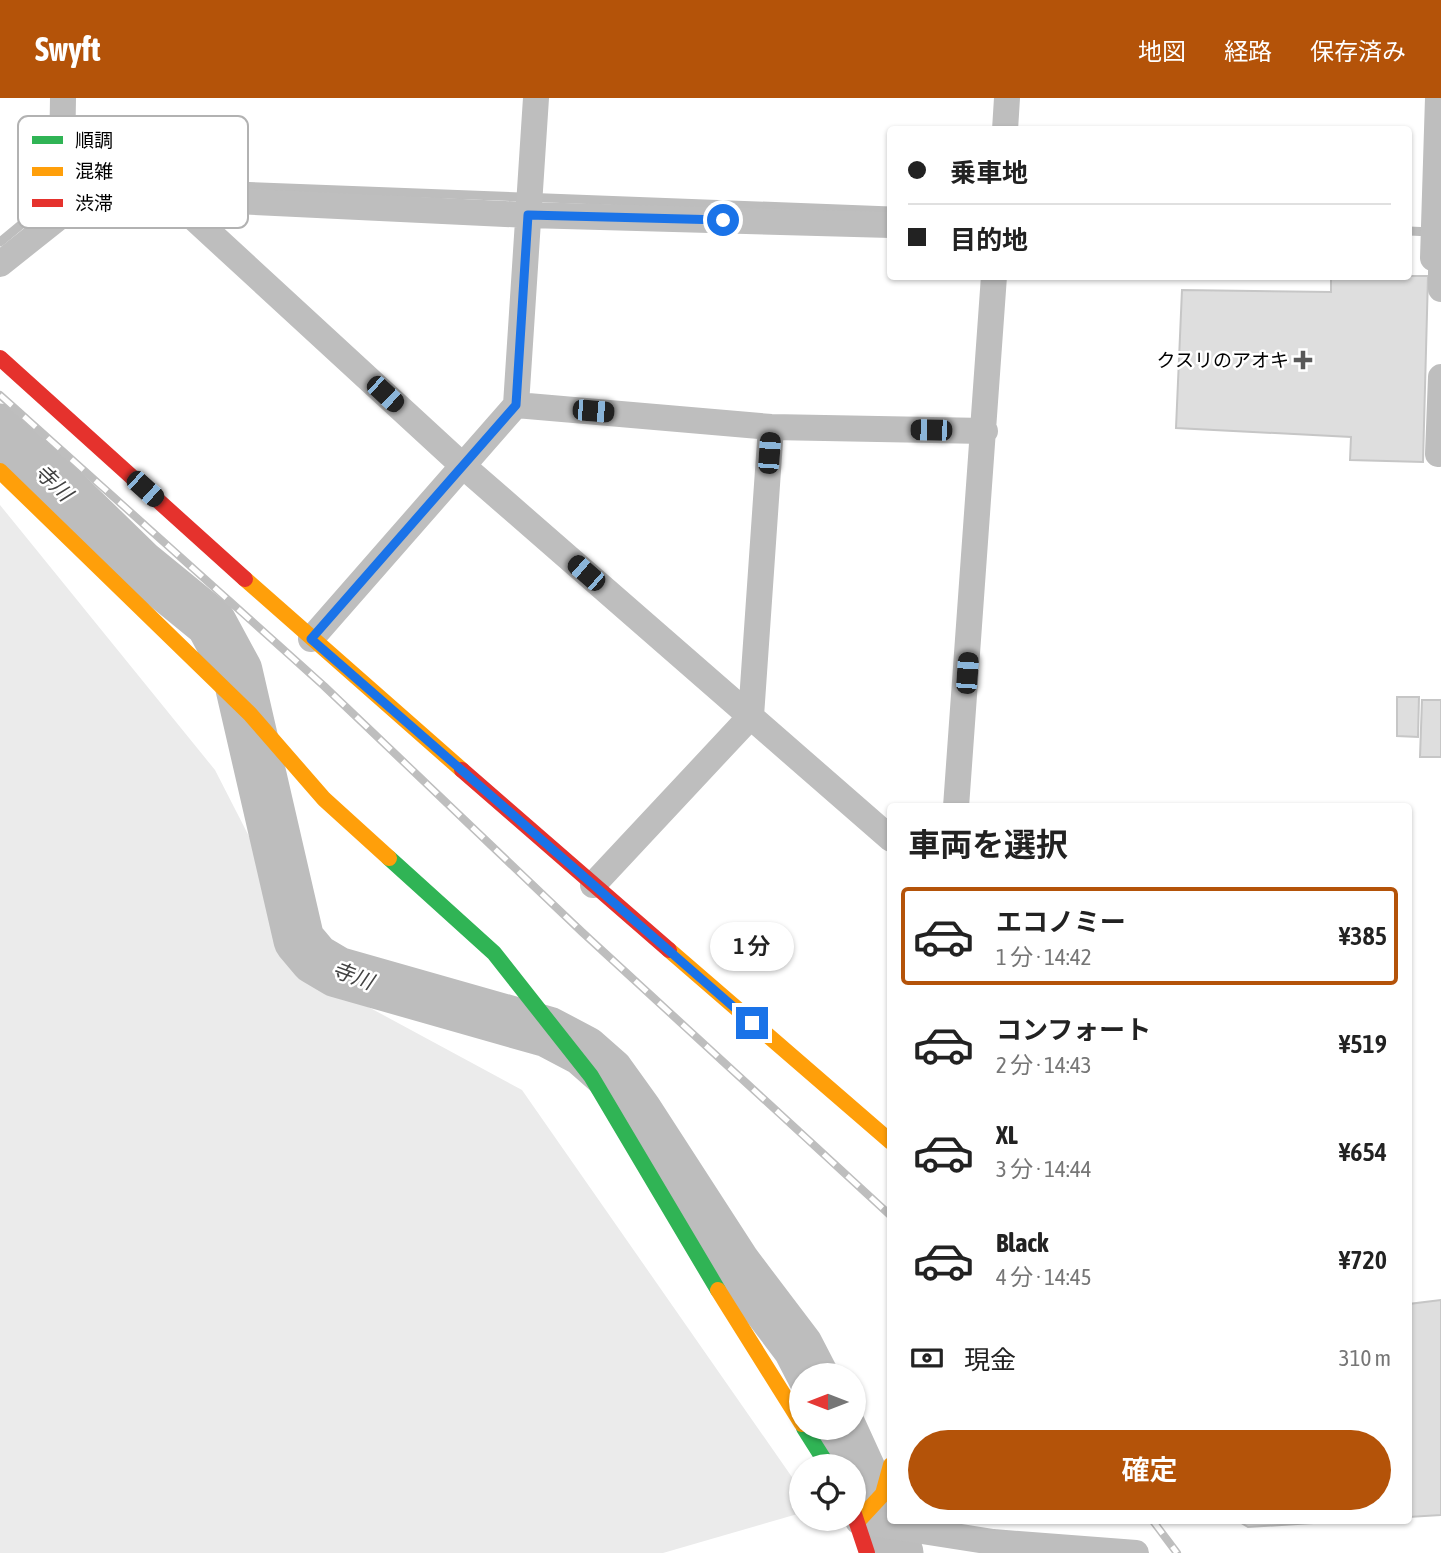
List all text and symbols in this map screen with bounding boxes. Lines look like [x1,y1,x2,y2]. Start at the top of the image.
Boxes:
text: Swyft [35,30,100,68]
text: 地図 [1138,38,1186,65]
text: 経路 [1224,38,1272,65]
text: 保存済み [1310,38,1406,65]
legend [18,116,248,228]
text: 順調 [75,129,113,151]
text: 乗車地 [950,158,1028,188]
text: 混雑 [75,160,113,182]
text: 渋滞 [75,192,113,214]
route start [707,204,739,236]
text: 目的地 [950,225,1028,255]
place label: クスリのアオキ [1157,349,1289,371]
marker: クスリのアオキ [1295,352,1311,368]
car [363,372,408,416]
car [572,399,615,423]
car [910,419,953,441]
car [758,431,781,475]
water label: 寺川 [31,459,79,507]
car [123,467,168,511]
car [564,551,609,595]
car [956,651,979,695]
text: 車両を選択 [908,826,1068,863]
icon: car [912,905,975,968]
text: エコノミー [996,907,1126,937]
text: ¥385 [1339,921,1387,951]
callout: 1 分 [710,922,794,970]
text: 1 分 [734,933,770,959]
text: 1 分 · 14:42 [996,944,1092,970]
water label: 寺川 [329,957,379,994]
route end [736,1007,768,1039]
icon: car [912,1013,975,1076]
text: コンフォート [996,1015,1151,1045]
text: ¥519 [1339,1029,1387,1059]
text: 2 分 · 14:43 [996,1052,1092,1078]
text: XL [996,1120,1018,1150]
icon: car [912,1121,975,1184]
text: ¥654 [1339,1137,1387,1167]
text: 3 分 · 14:44 [996,1156,1092,1182]
text: Black [996,1228,1048,1258]
icon: car [912,1229,975,1292]
text: ¥720 [1339,1245,1387,1275]
text: 4 分 · 14:45 [996,1264,1092,1290]
icon: cash [908,1339,946,1377]
text: 現金 [964,1345,1016,1375]
text: 310 m [1339,1345,1391,1371]
north arrow [789,1363,866,1440]
map controls [789,1363,866,1531]
button: 確定 [908,1430,1391,1510]
button: locate [789,1454,866,1531]

